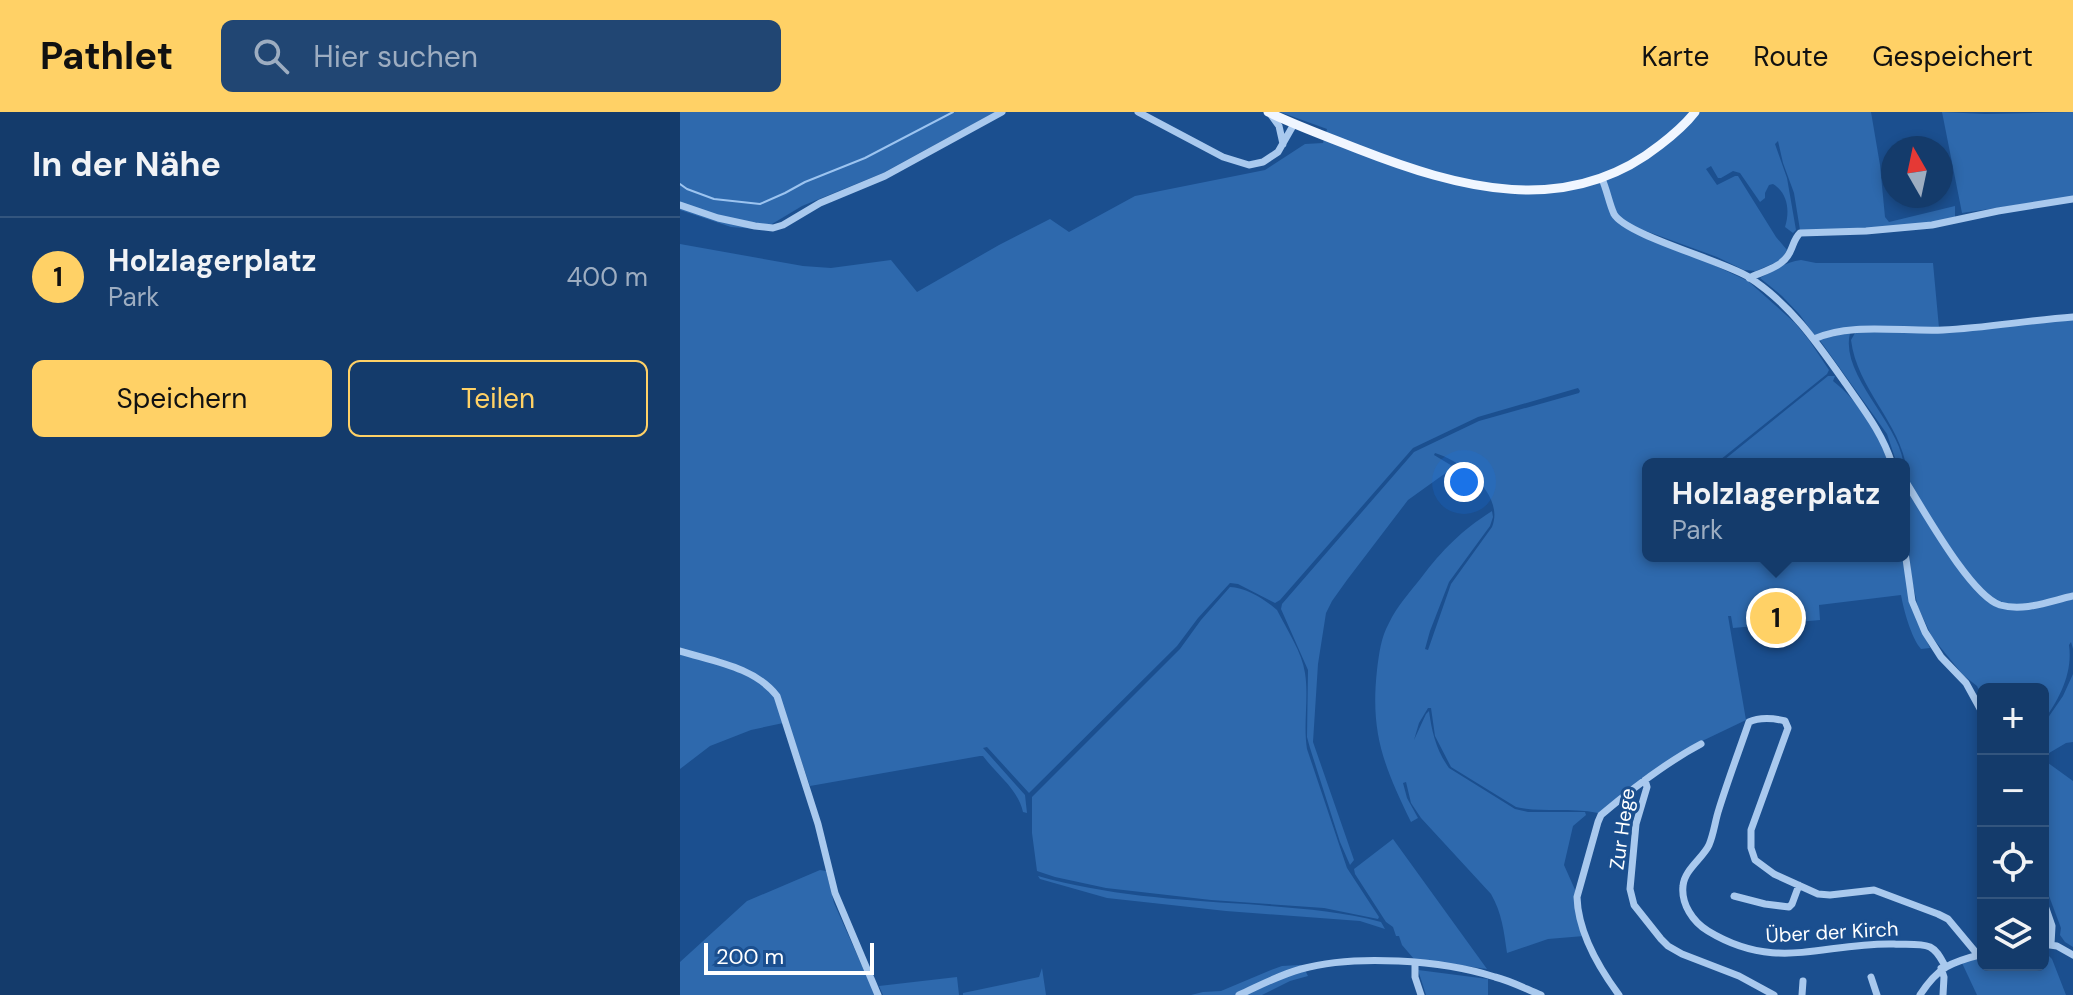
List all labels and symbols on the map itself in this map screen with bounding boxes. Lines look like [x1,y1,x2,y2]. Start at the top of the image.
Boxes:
north arrow [1881,136,1953,208]
your location [1444,462,1484,502]
pin: 1 [1750,588,1802,648]
street label: Zur Hege [1603,787,1641,871]
street label: Über der Kirch [1765,916,1899,948]
scale bar [704,939,874,975]

